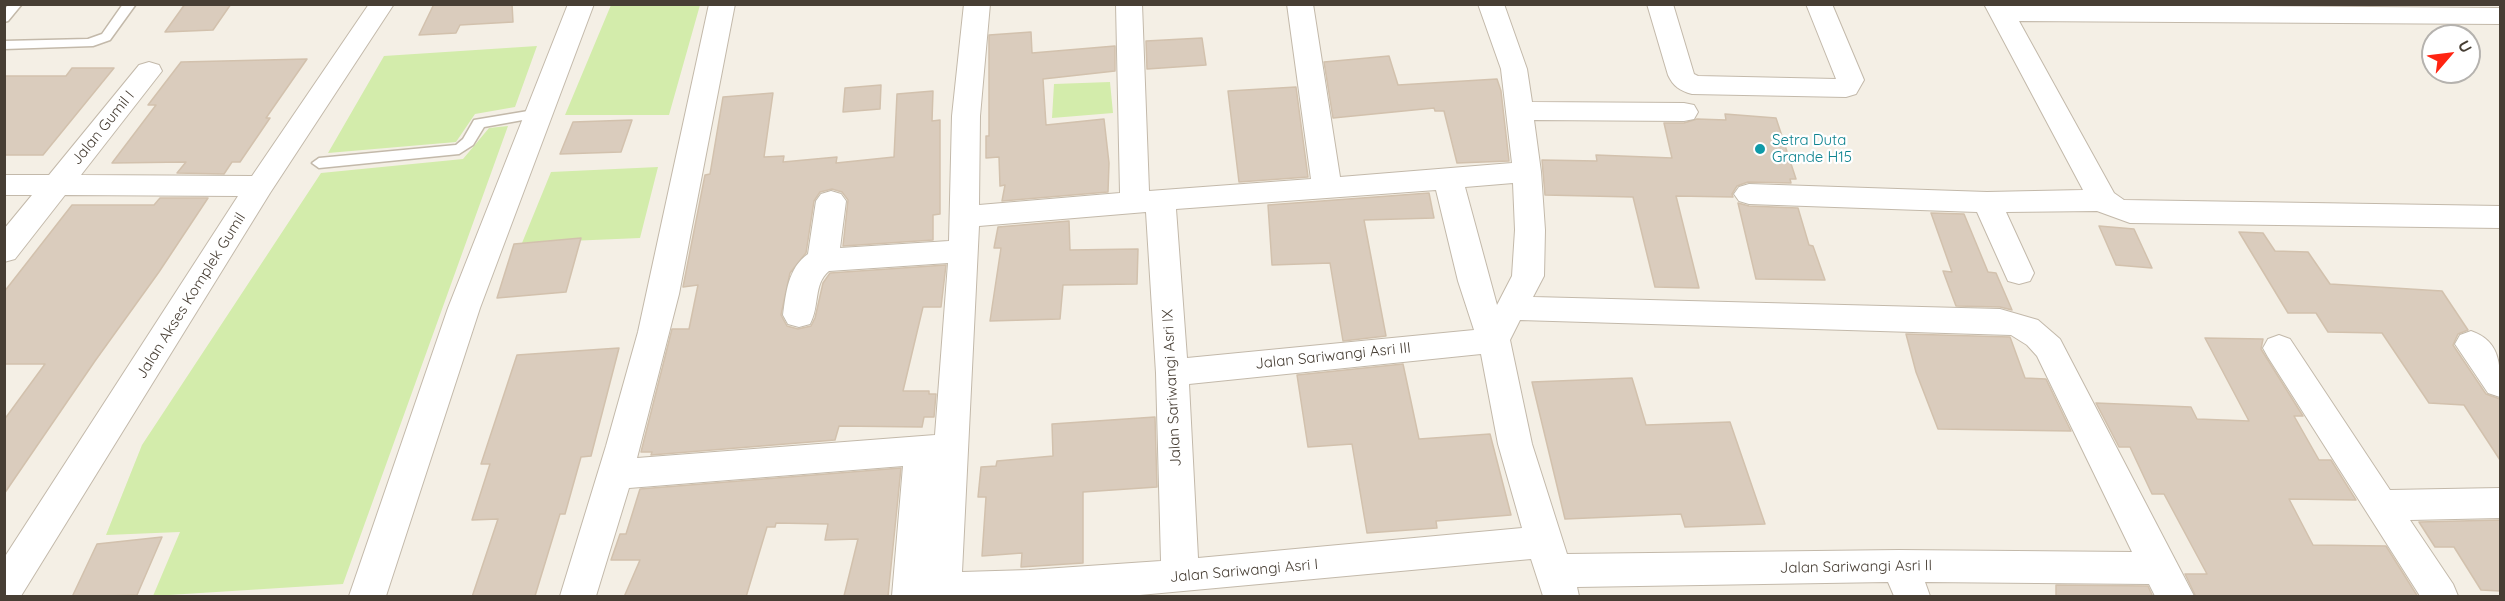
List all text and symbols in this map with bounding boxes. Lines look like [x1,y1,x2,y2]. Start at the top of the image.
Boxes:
north arrow [2421,24,2481,84]
text: U [2454,37,2477,56]
street label: Jalan Gumil I [68,87,138,169]
place label: Setra Duta Grande H15 [1772,131,1852,166]
marker: Setra Duta Grande H15 [1753,142,1767,156]
street label: Jalan Akses Komplek Gumil [132,210,250,382]
street label: Jalan Sariwangi Asri IX [1159,309,1185,467]
street label: Jalan Sariwangi Asri III [1254,339,1412,373]
street label: Jalan Sariwangi Asri I [1169,556,1319,586]
street label: Jalan Sariwangi Asri II [1780,557,1932,577]

